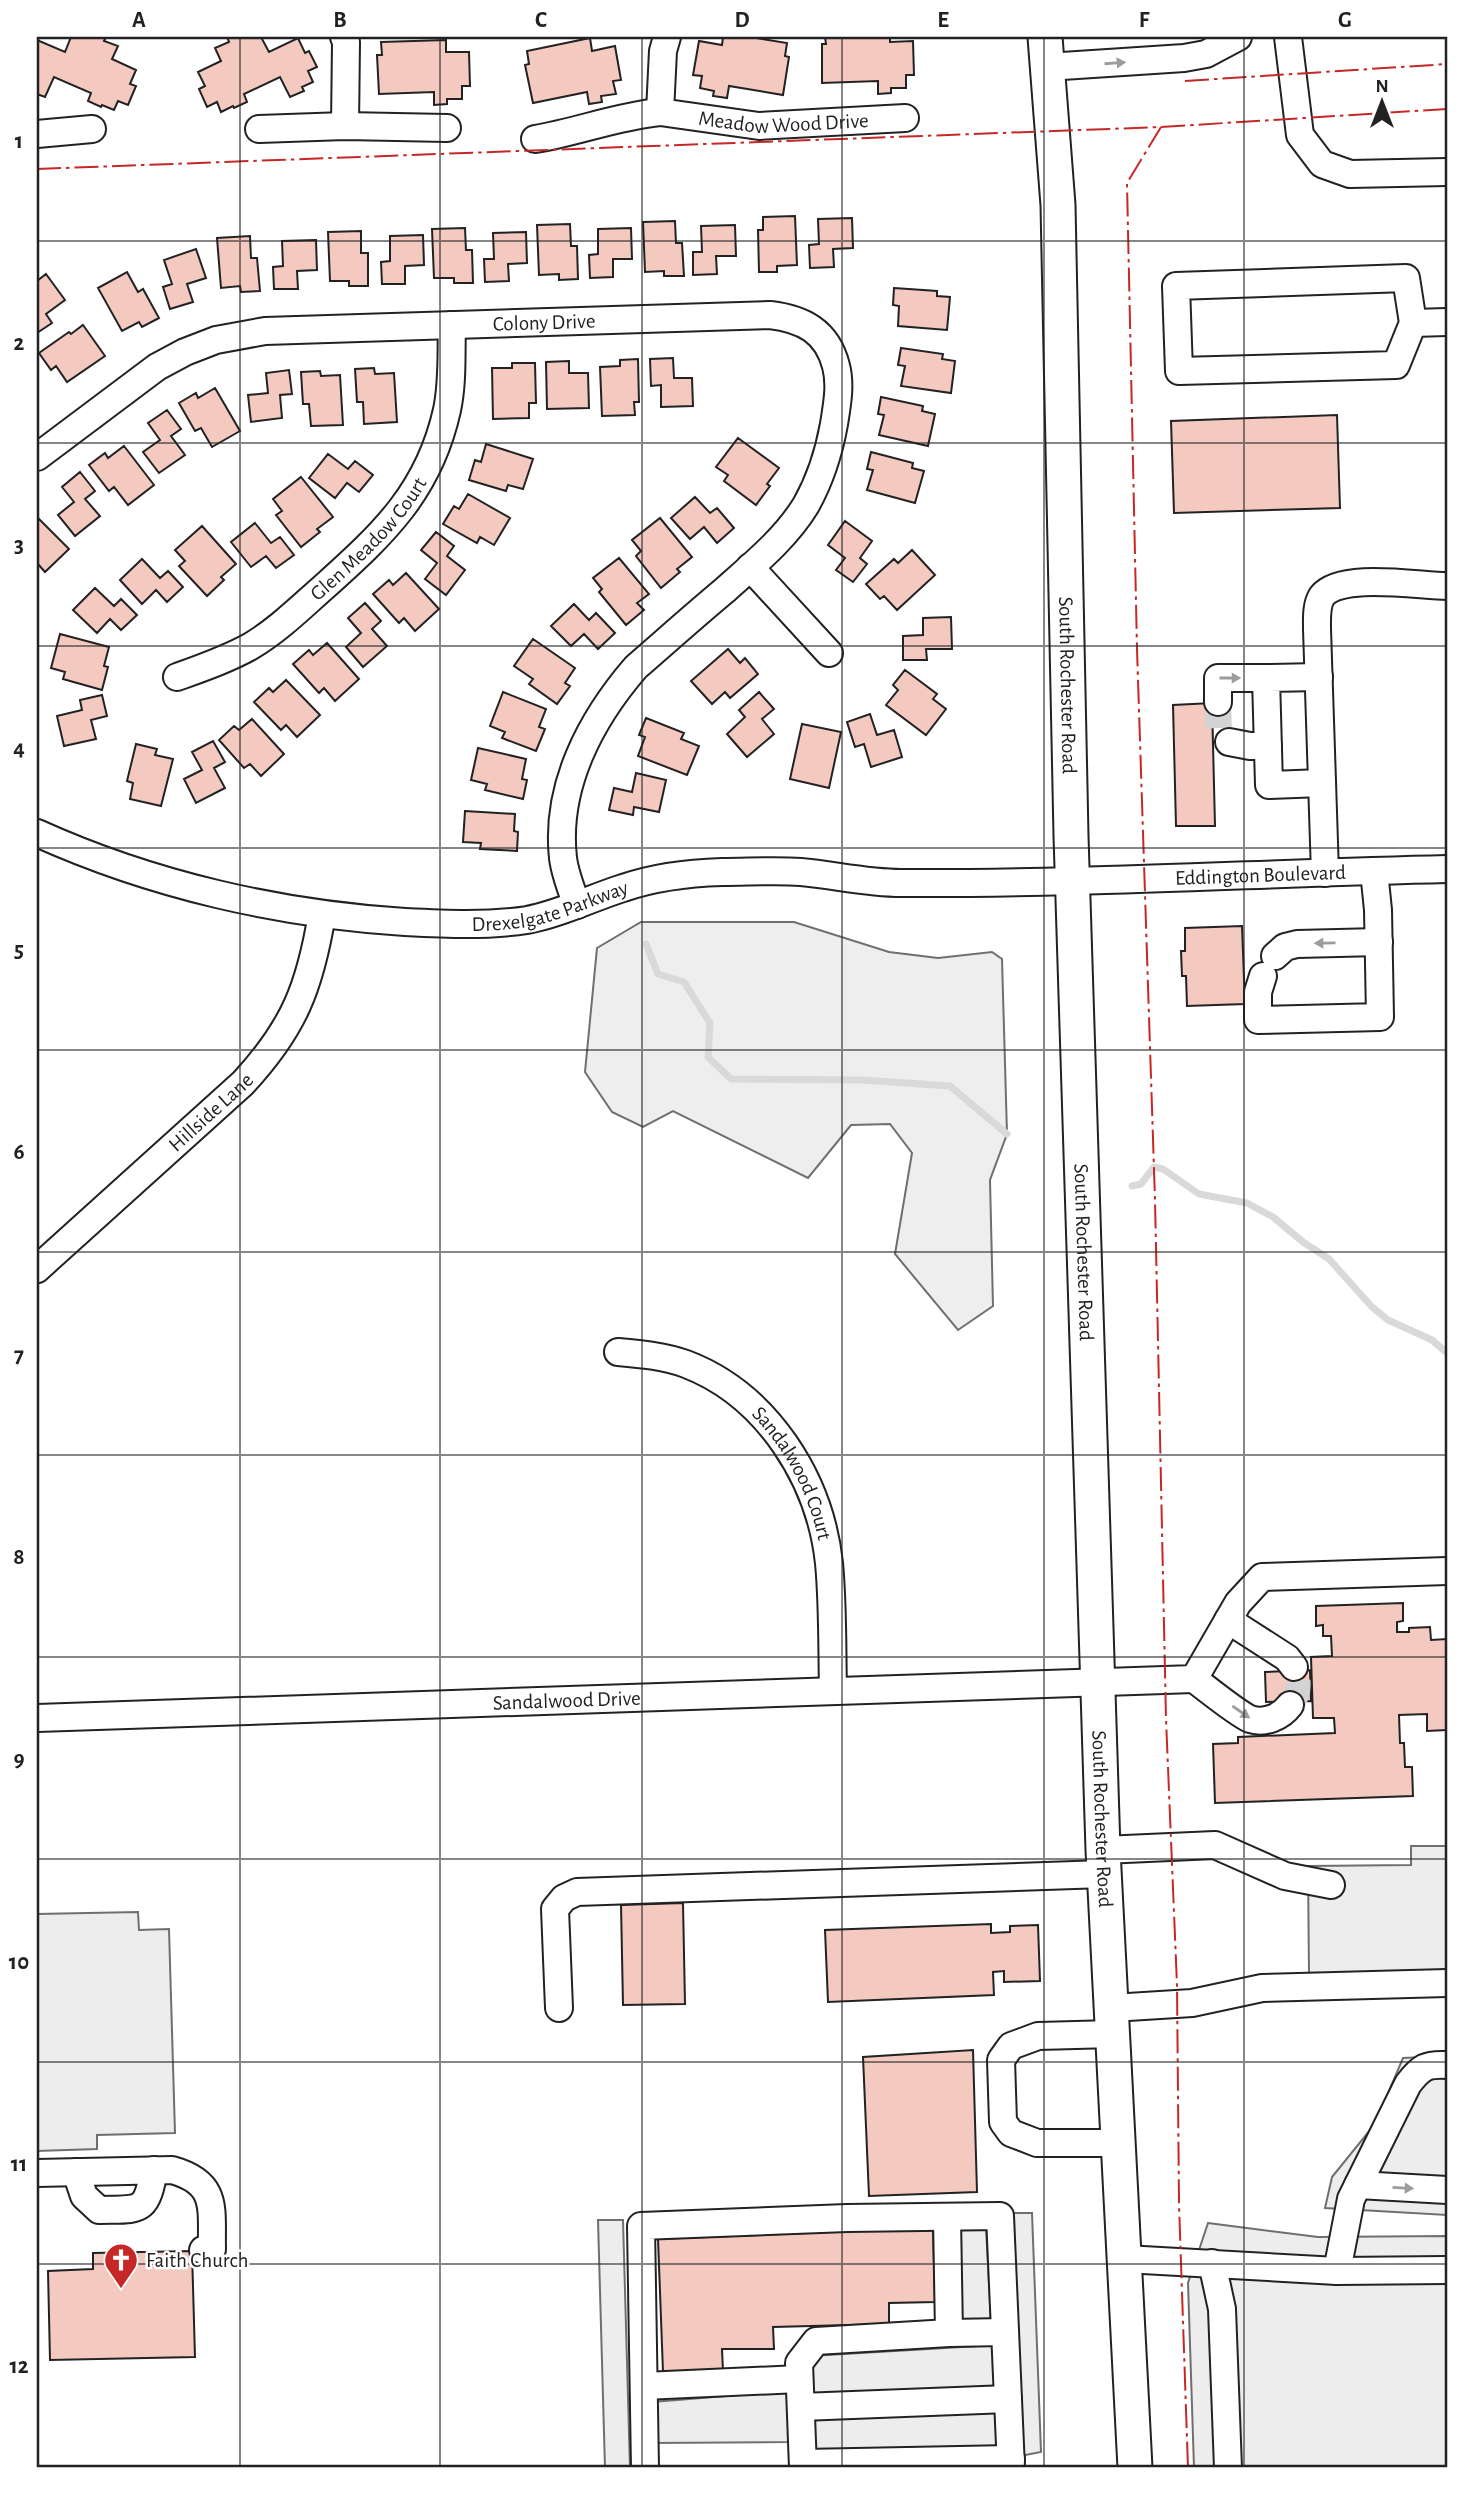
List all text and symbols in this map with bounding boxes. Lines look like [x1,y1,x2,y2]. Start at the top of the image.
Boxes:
text: A [132,9,146,32]
text: B [333,9,347,32]
text: C [535,9,547,32]
text: D [734,9,750,32]
text: E [937,9,949,32]
text: F [1139,9,1150,32]
text: G [1338,9,1352,32]
one-way arrow [1104,57,1126,68]
north arrow [1348,66,1418,136]
text: N [1375,77,1389,96]
street label: Meadow Wood Drive [697,108,869,137]
text: 1 [15,130,23,153]
street label: Colony Drive [492,311,596,335]
text: 2 [14,332,25,355]
street label: Glen Meadow Court [306,474,431,605]
text: 3 [14,534,24,557]
street label: South Rochester Road [1055,596,1080,774]
one-way arrow [1219,672,1241,684]
text: 4 [13,737,25,760]
street label: Eddington Boulevard [1175,862,1346,889]
street label: Drexelgate Parkway [471,877,631,935]
one-way arrow [1314,937,1336,949]
text: 5 [14,939,24,962]
street label: Hillside Lane [165,1069,257,1156]
text: 6 [13,1141,25,1164]
street label: South Rochester Road [1070,1163,1097,1341]
text: 7 [14,1344,24,1367]
street label: Sandalwood Court [748,1403,835,1542]
text: 8 [13,1546,25,1569]
street label: Sandalwood Drive [492,1688,641,1714]
one-way arrow [1232,1705,1250,1719]
street label: South Rochester Road [1088,1730,1116,1908]
text: 9 [13,1748,25,1771]
text: 10 [9,1951,29,1974]
text: 11 [11,2153,27,2176]
one-way arrow [1392,2183,1414,2194]
church icon: Faith Church [102,2241,140,2290]
place label: Faith Church [146,2250,248,2271]
text: 12 [9,2355,29,2378]

